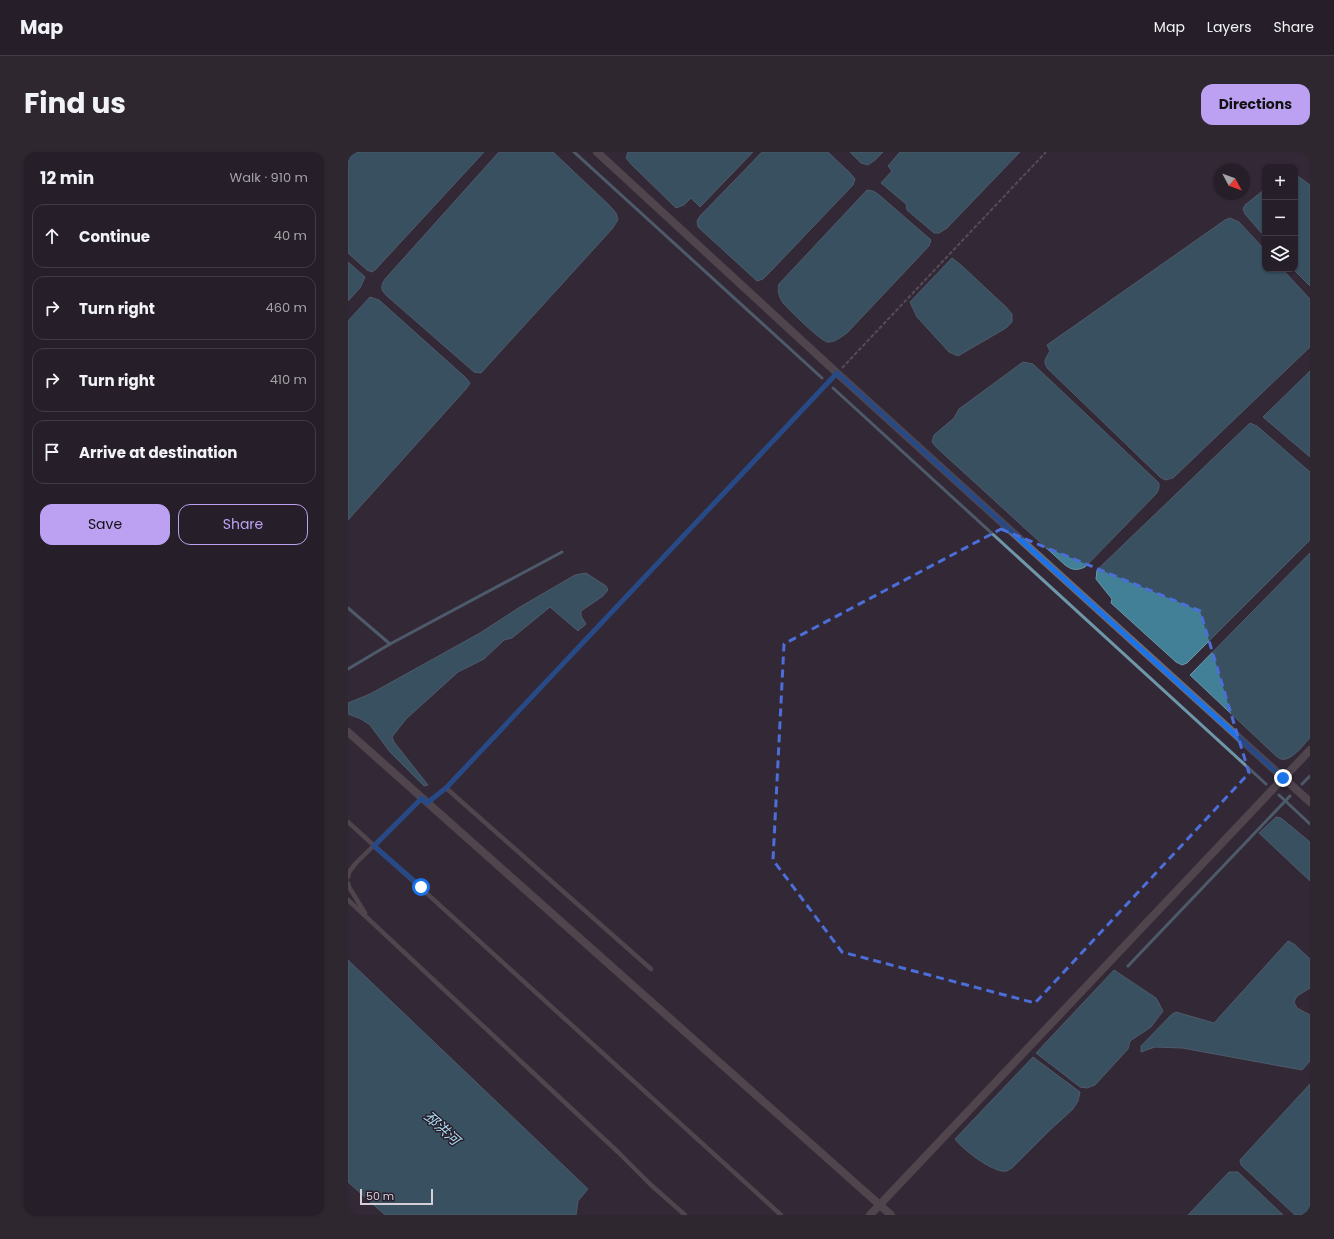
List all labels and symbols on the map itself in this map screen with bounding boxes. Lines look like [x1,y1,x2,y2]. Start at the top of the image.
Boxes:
north arrow [1214,164,1250,200]
route end [1274,769,1292,787]
route start [412,878,430,896]
water label: 邳洪河 [420,1107,467,1151]
scale bar [360,1187,433,1206]

